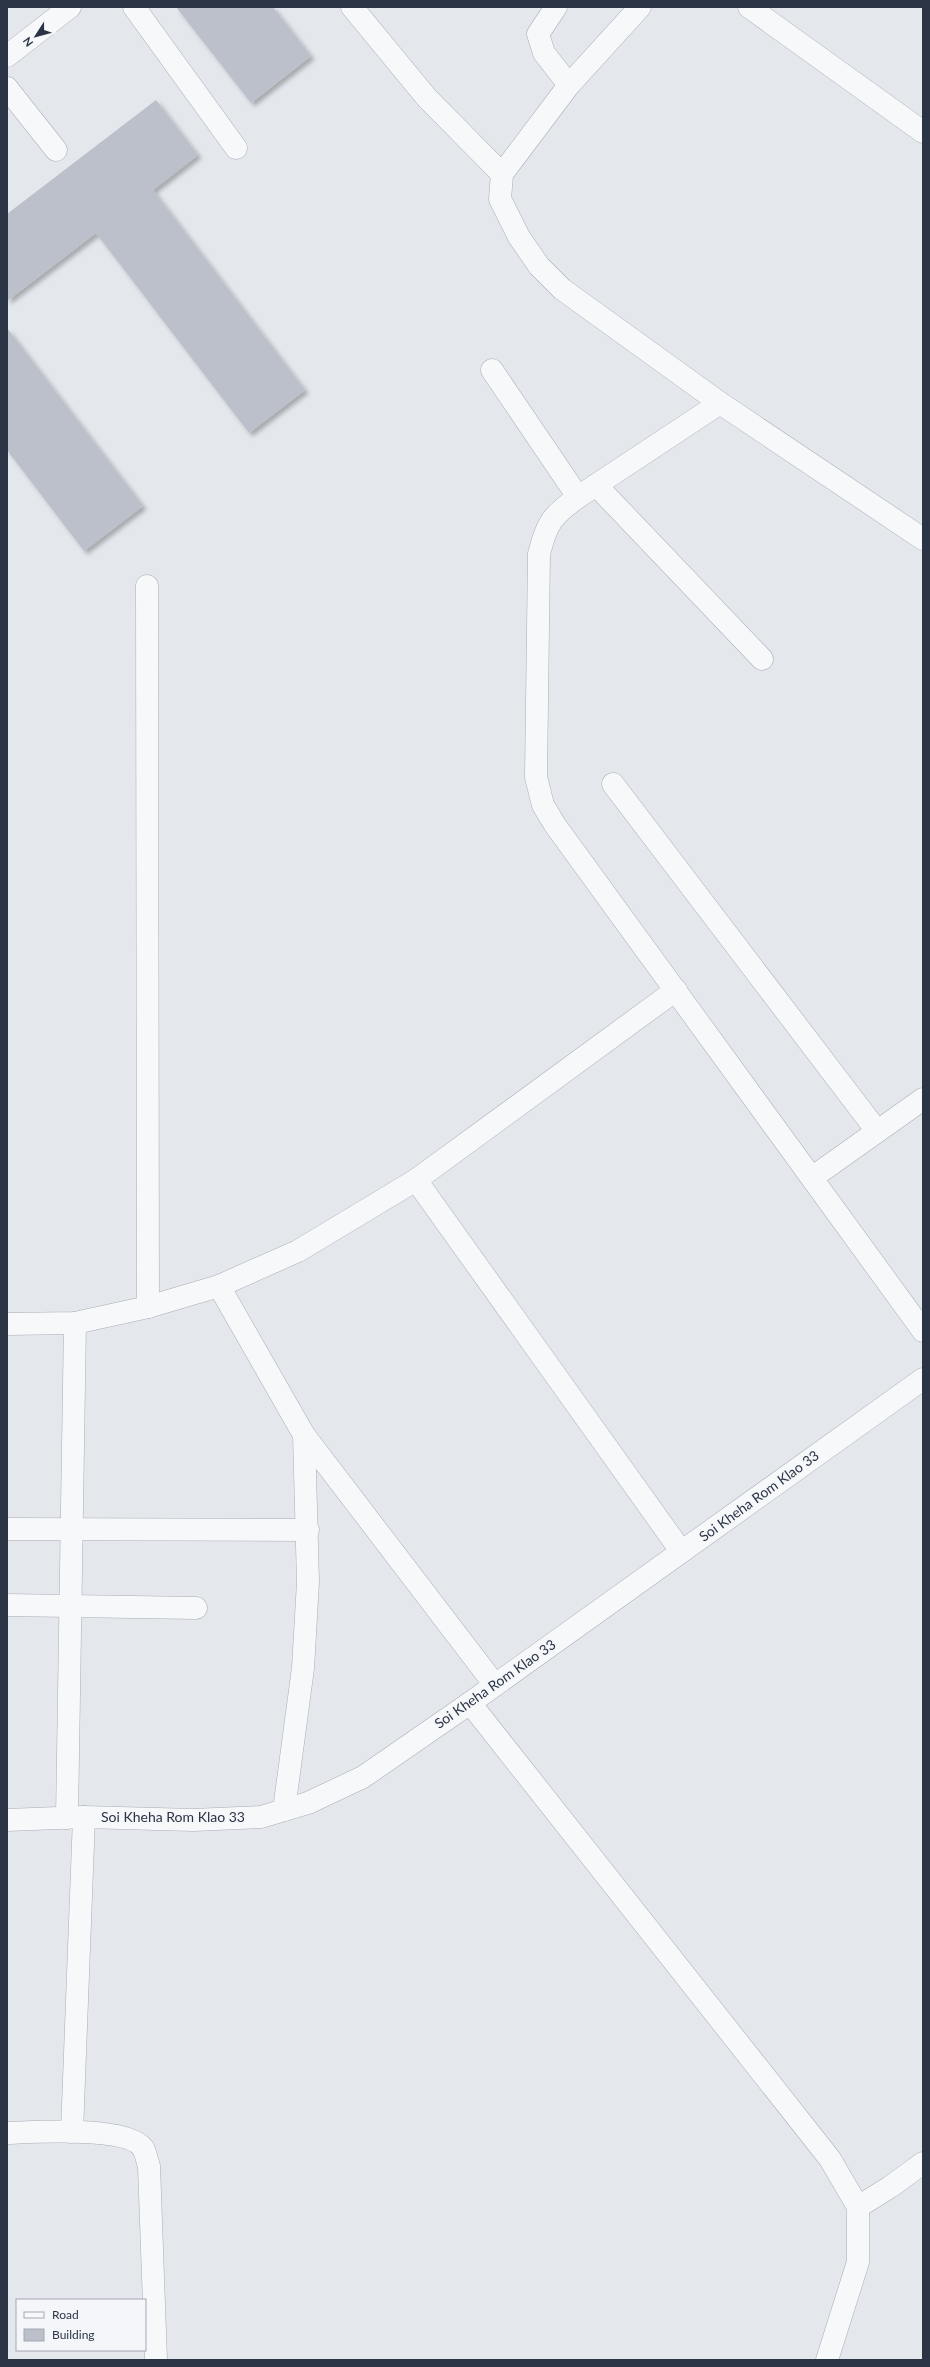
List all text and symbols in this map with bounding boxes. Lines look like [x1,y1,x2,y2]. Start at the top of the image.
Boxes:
north arrow [16,16,56,56]
text: N [20,35,35,49]
street label: Soi Kheha Rom Klao 33 [695,1446,822,1545]
street label: Soi Kheha Rom Klao 33 [431,1635,559,1732]
street label: Soi Kheha Rom Klao 33 [101,1808,245,1825]
legend [16,2299,146,2351]
text: Road [52,2307,79,2322]
text: Building [52,2327,95,2342]

